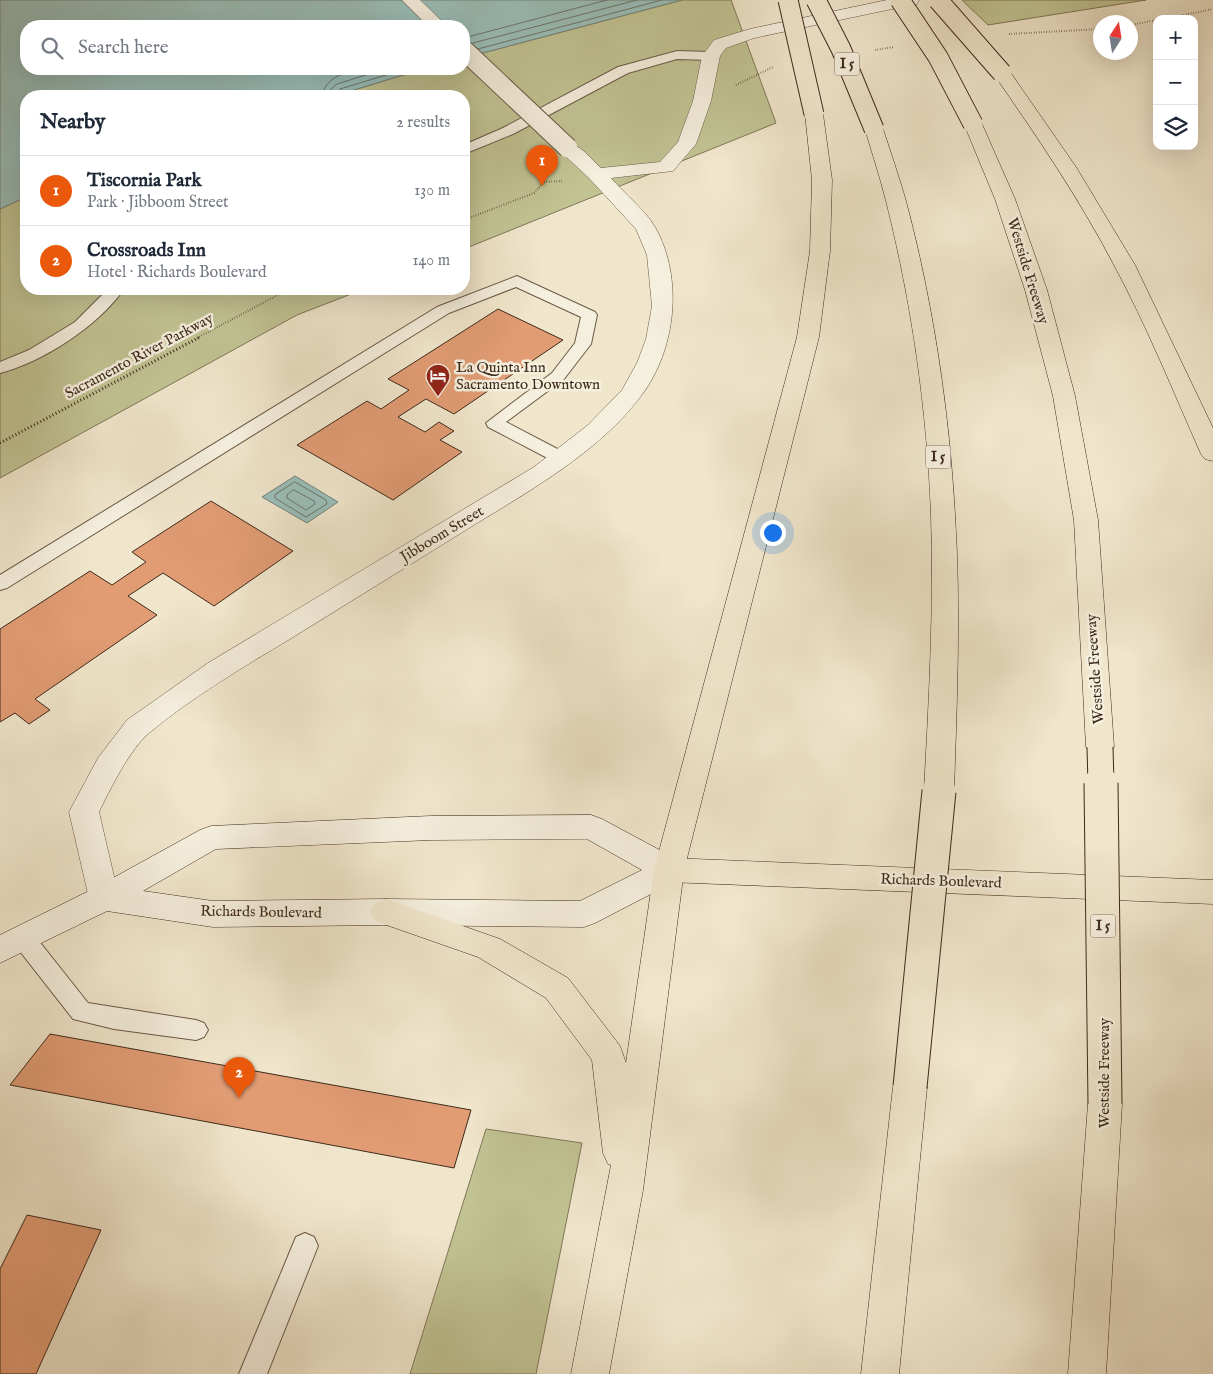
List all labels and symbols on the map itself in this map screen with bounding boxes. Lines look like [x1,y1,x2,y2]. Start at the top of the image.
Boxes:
north arrow [1093,15,1138,60]
road number: I 5 [834,52,860,76]
pin: 1 [526,145,558,186]
street label: Westside Freeway [1003,215,1053,327]
street label: Sacramento River Parkway [62,309,217,403]
place label: La Quinta Inn Sacramento Downtown [456,358,600,394]
hotel icon: La Quinta Inn Sacramento Downtown [425,363,451,397]
road number: I 5 [926,446,950,468]
street label: Jibboom Street [395,502,487,567]
your location [760,520,786,546]
street label: Westside Freeway [1082,613,1108,725]
street label: Richards Boulevard [880,869,1003,893]
street label: Richards Boulevard [200,901,323,923]
road number: I 5 [1090,914,1116,938]
street label: Westside Freeway [1095,1017,1114,1128]
pin: 2 [223,1057,255,1098]

